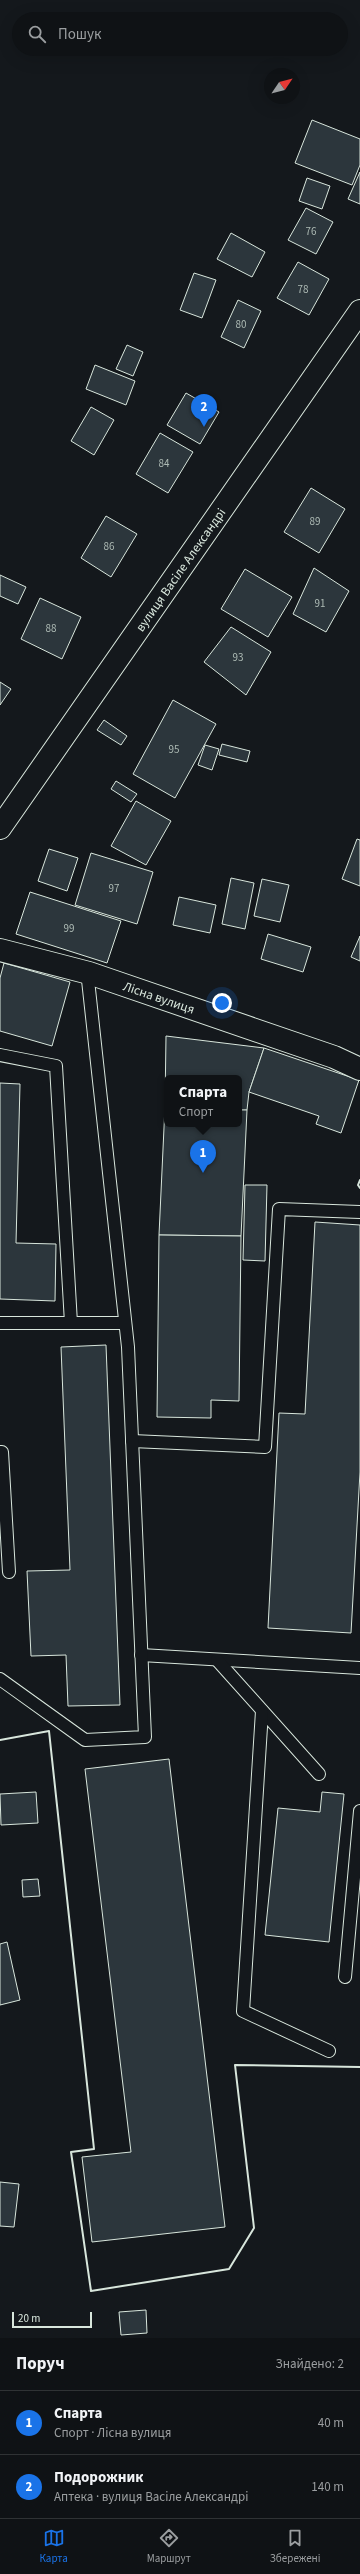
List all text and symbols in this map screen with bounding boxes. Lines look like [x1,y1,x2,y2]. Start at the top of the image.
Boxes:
search box [12,12,348,56]
icon: search [26,23,48,45]
text: Пошук [58,24,101,45]
north arrow [264,68,300,104]
house number: 76 [306,224,317,239]
house number: 78 [298,282,309,297]
house number: 80 [236,317,246,332]
pin: 2 [191,394,217,427]
house number: 84 [159,456,170,471]
street label: вулиця Васіле Александрі [131,505,230,635]
house number: 89 [310,514,320,529]
house number: 86 [104,539,115,554]
house number: 91 [315,596,325,611]
house number: 88 [46,621,57,636]
house number: 93 [233,650,243,665]
house number: 95 [169,742,179,757]
house number: 97 [109,881,119,896]
house number: 99 [64,921,74,936]
street label: Лісна вулиця [121,977,197,1019]
your location [212,993,232,1013]
popup [164,1075,242,1127]
text: Спарта [179,1082,227,1103]
text: Спорт [179,1103,213,1121]
pin: 1 [190,1140,216,1173]
scale bar [12,2310,92,2329]
text: 20 m [18,2311,40,2326]
text: Поруч [16,2352,65,2376]
text: Знайдено: 2 [276,2355,344,2373]
text: Спарта [54,2403,102,2424]
text: 1 [26,2414,32,2432]
text: 40 m [318,2414,344,2432]
text: Спорт · Лісна вулиця [54,2424,172,2442]
text: Подорожник [54,2467,143,2488]
text: 2 [26,2478,32,2496]
text: 140 m [311,2478,344,2496]
text: Аптека · вулиця Васіле Александрі [54,2488,248,2506]
tab: Карта [39,2527,68,2566]
tab: Маршрут [147,2527,191,2566]
tab: Збережені [270,2527,321,2566]

